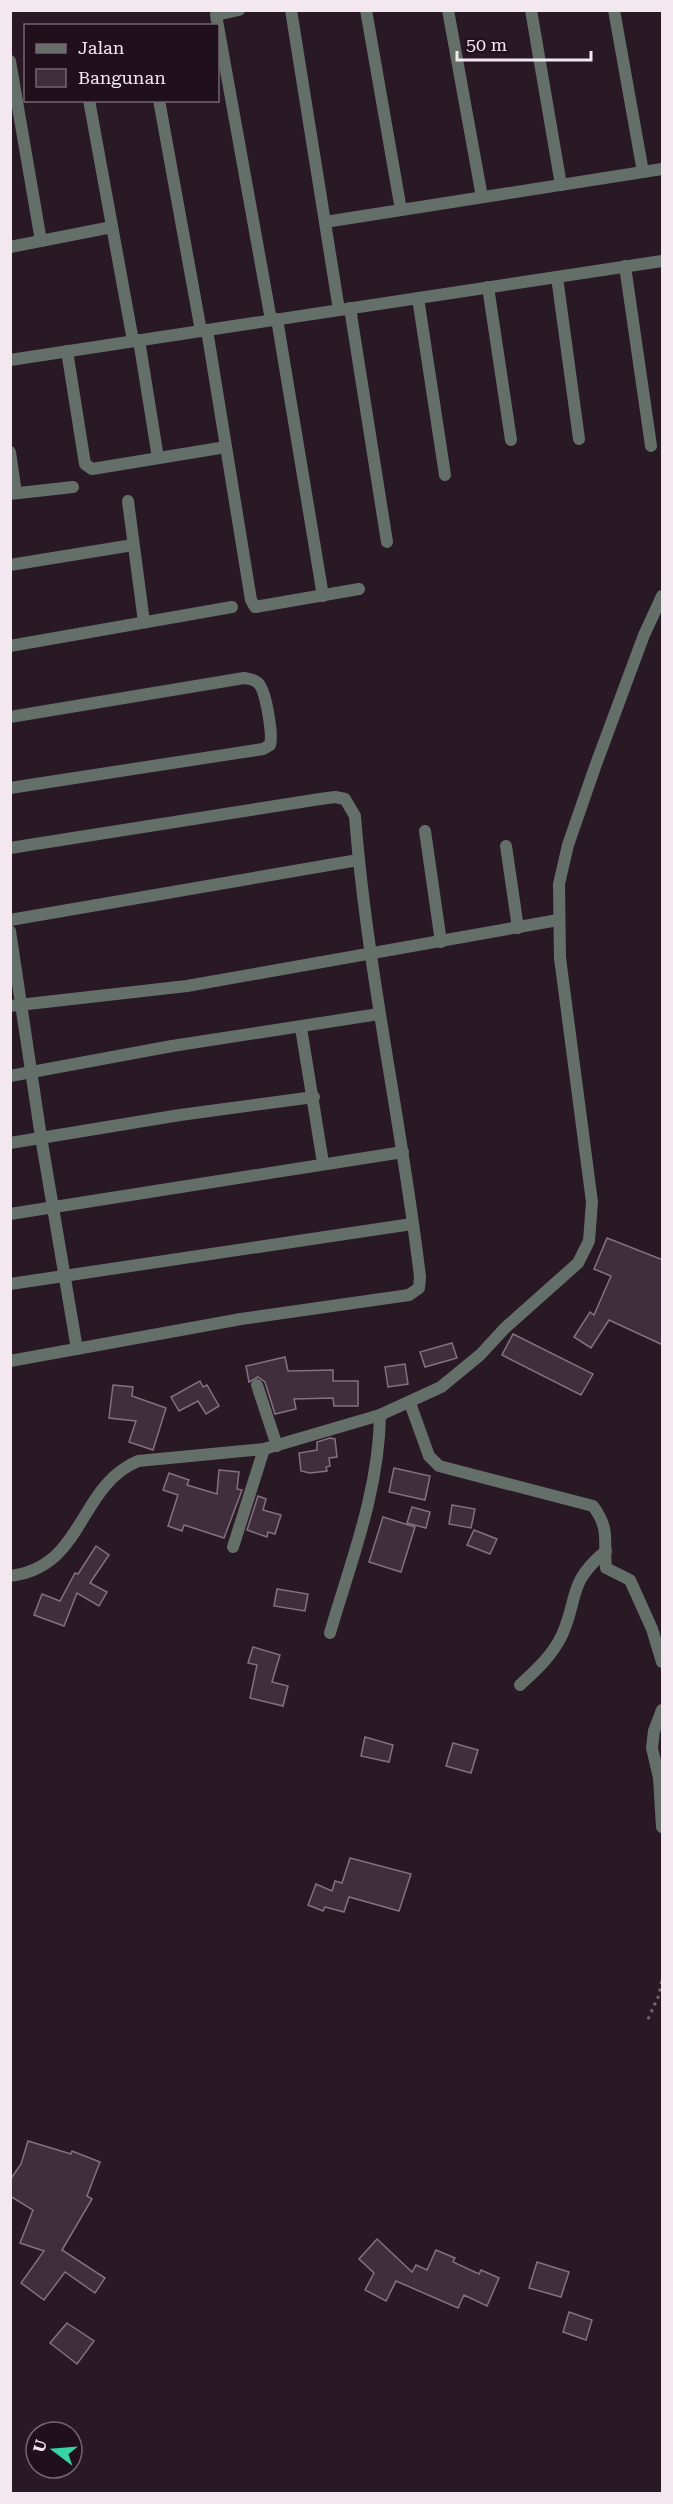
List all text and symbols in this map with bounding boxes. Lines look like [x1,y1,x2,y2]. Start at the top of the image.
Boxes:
legend [24,24,219,102]
scale bar [457,24,590,62]
text: 50 m [466,34,507,55]
text: Jalan [78,37,125,58]
text: Bangunan [78,67,166,88]
north arrow [24,2420,84,2480]
text: U [29,2437,51,2455]

